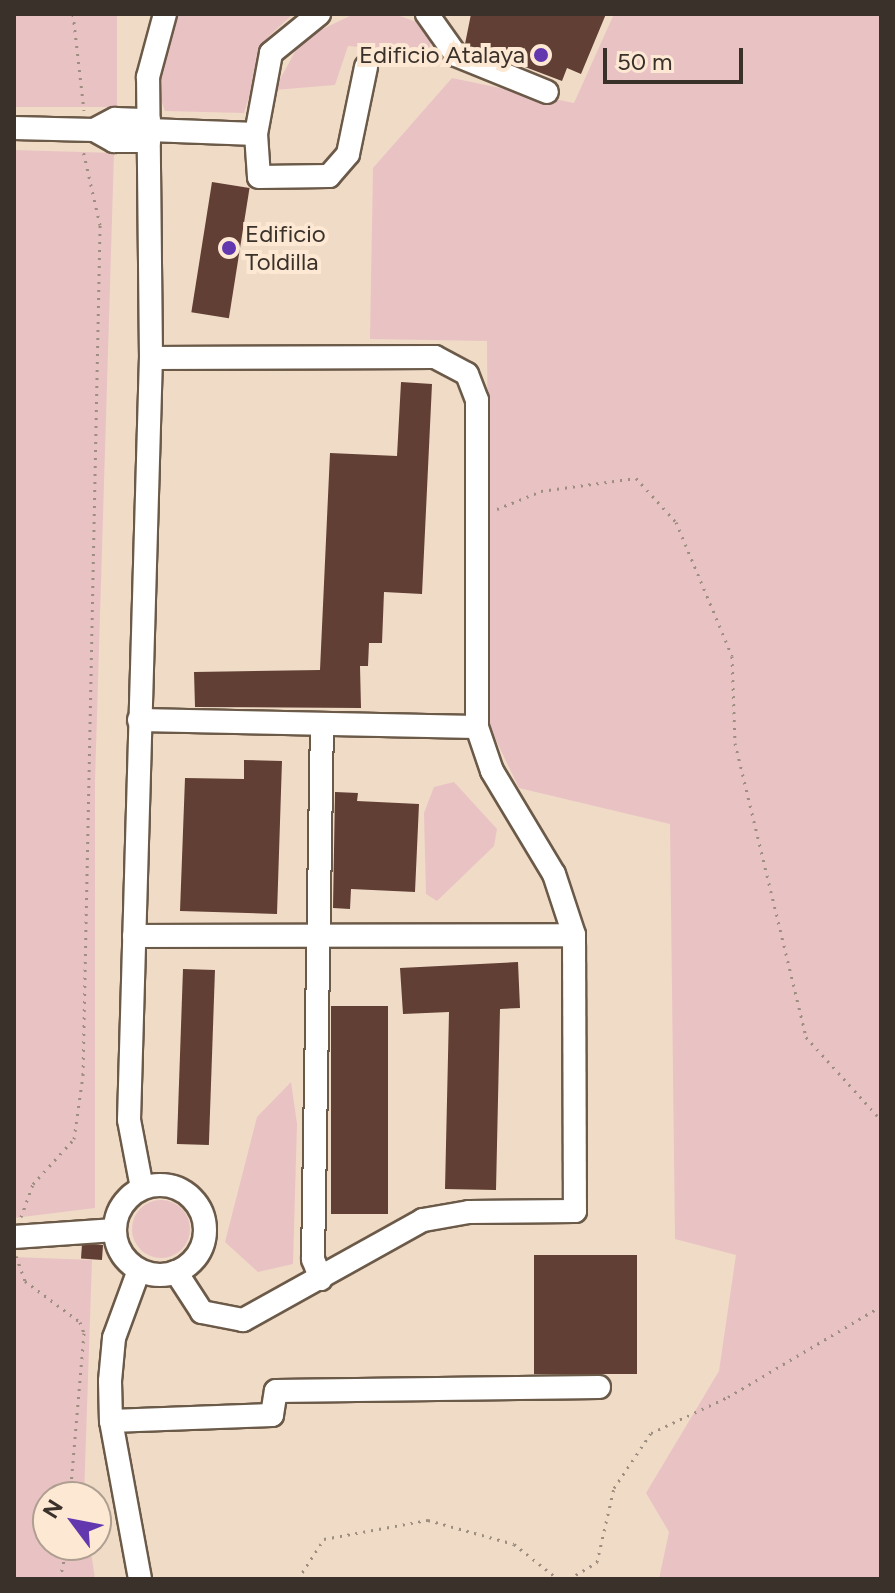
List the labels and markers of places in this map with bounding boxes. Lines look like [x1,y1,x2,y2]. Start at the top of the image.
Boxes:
place label: Edificio Atalaya [359,41,525,69]
marker: Edificio Atalaya [532,46,550,64]
place label: Edificio Toldilla [245,220,326,276]
marker: Edificio Toldilla [220,239,238,257]

